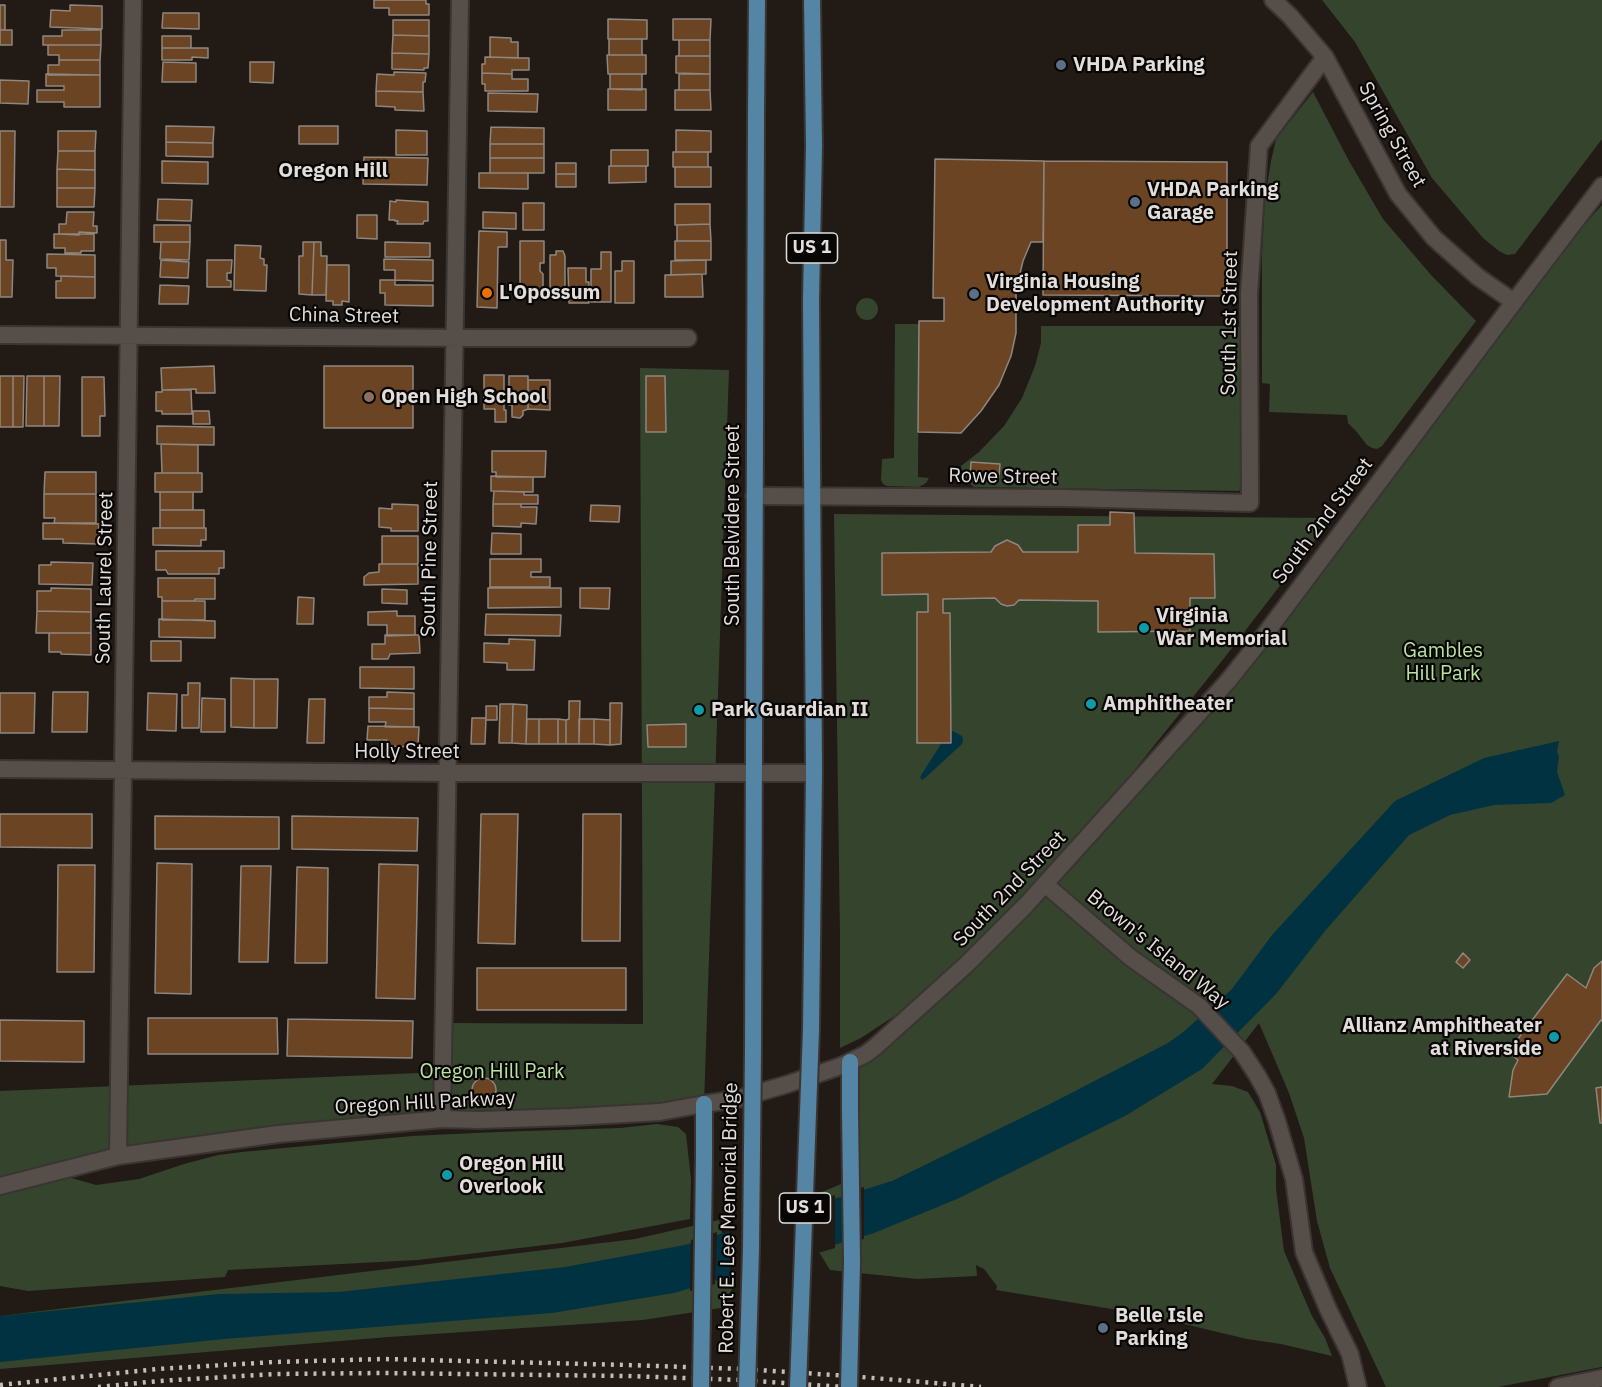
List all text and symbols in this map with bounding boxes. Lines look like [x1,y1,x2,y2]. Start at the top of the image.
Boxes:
place label: VHDA Parking [1073,53,1205,77]
marker: VHDA Parking [1054,58,1068,72]
street label: Spring Street [1353,78,1431,192]
district label: Oregon Hill [278,158,388,184]
place label: VHDA Parking Garage [1147,178,1279,225]
marker: VHDA Parking Garage [1128,195,1142,209]
road number: US 1 [786,233,838,263]
street label: South 1st Street [1217,250,1243,396]
place label: Virginia Housing Development Authority [986,270,1204,317]
place label: L'Opossum [499,281,600,305]
marker: L'Opossum [480,286,494,300]
marker: Virginia Housing Development Authority [967,287,981,301]
street label: China Street [289,303,399,329]
place label: Open High School [381,385,547,409]
marker: Open High School [362,390,376,404]
street label: South Belvidere Street [721,424,745,626]
street label: South 2nd Street [1268,453,1378,589]
street label: Rowe Street [948,464,1058,490]
street label: South Pine Street [417,481,443,637]
street label: South Laurel Street [91,492,119,664]
place label: Virginia War Memorial [1156,604,1287,651]
marker: Virginia War Memorial [1137,621,1151,635]
park label: Gambles Hill Park [1403,639,1483,686]
place label: Amphitheater [1103,692,1233,716]
marker: Amphitheater [1084,697,1098,711]
place label: Park Guardian II [711,698,868,722]
marker: Park Guardian II [692,703,706,717]
street label: Holly Street [354,740,460,764]
street label: South 2nd Street [949,826,1071,952]
street label: Brown's Island Way [1082,885,1234,1015]
place label: Allianz Amphitheater at Riverside [1342,1014,1542,1061]
marker: Allianz Amphitheater at Riverside [1547,1030,1561,1044]
park label: Oregon Hill Park [419,1060,565,1084]
street label: Robert E. Lee Memorial Bridge [715,1082,743,1354]
street label: Oregon Hill Parkway [334,1086,516,1120]
place label: Oregon Hill Overlook [459,1152,563,1199]
marker: Oregon Hill Overlook [440,1168,454,1182]
road number: US 1 [780,1193,830,1223]
place label: Belle Isle Parking [1115,1304,1203,1351]
marker: Belle Isle Parking [1096,1321,1110,1335]

